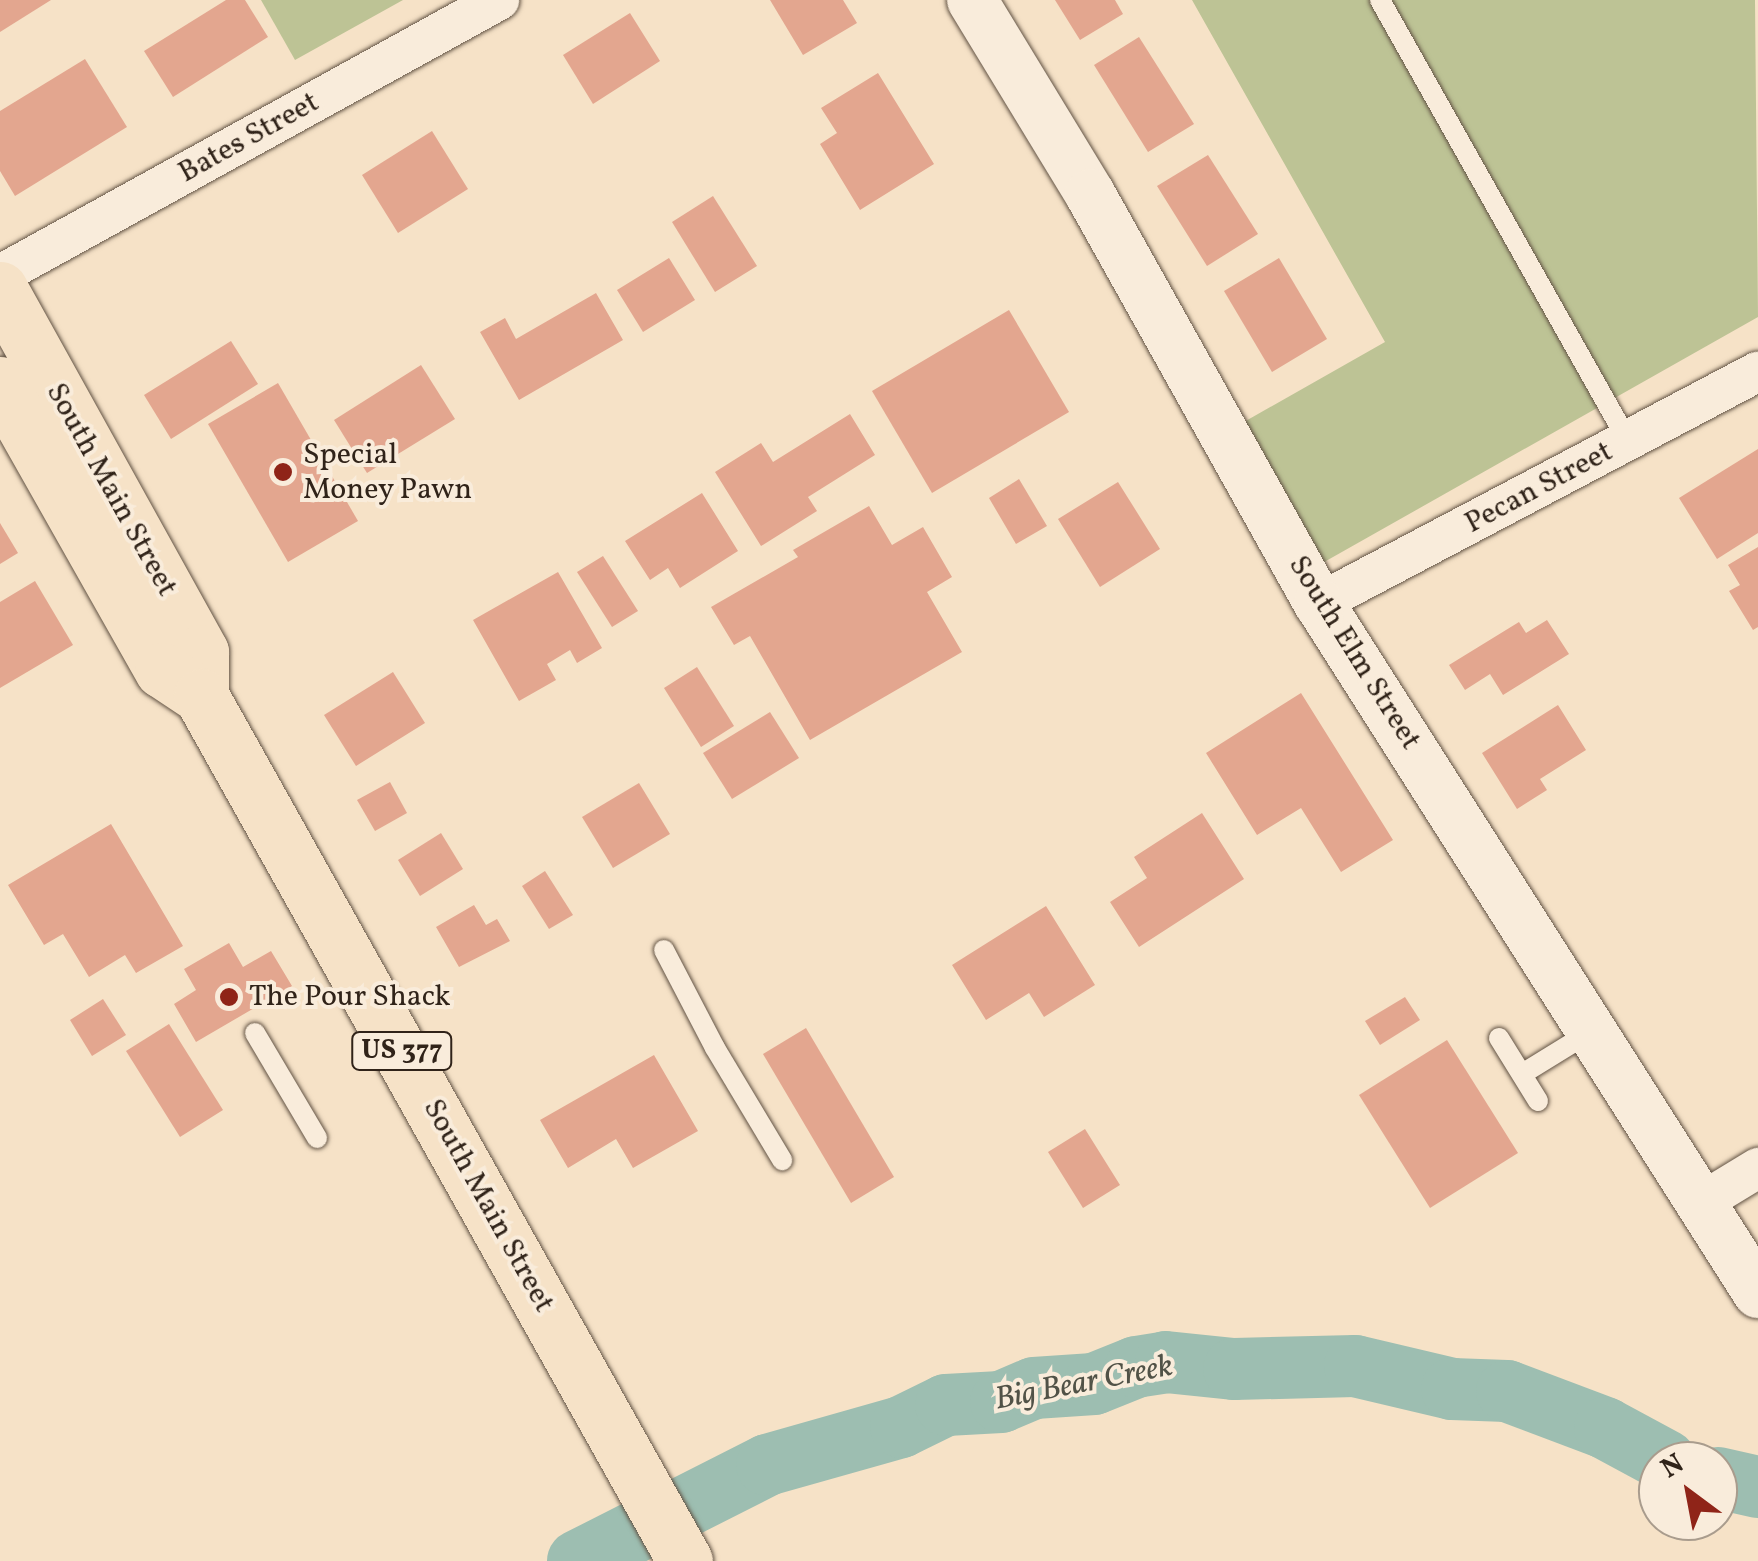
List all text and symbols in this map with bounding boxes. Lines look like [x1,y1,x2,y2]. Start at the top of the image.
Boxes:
street label: Bates Street [172,85,326,191]
street label: South Main Street [37,377,185,603]
street label: Pecan Street [1459,434,1619,542]
place label: Special Money Pawn [303,437,473,508]
marker: Special Money Pawn [272,461,294,483]
street label: South Elm Street [1280,549,1428,757]
place label: The Pour Shack [249,979,451,1015]
marker: The Pour Shack [218,986,240,1008]
road number: US 377 [350,1028,454,1074]
street label: South Main Street [414,1093,562,1319]
water label: Big Bear Creek [992,1348,1176,1420]
north arrow [1638,1441,1738,1541]
text: N [1654,1445,1692,1489]

